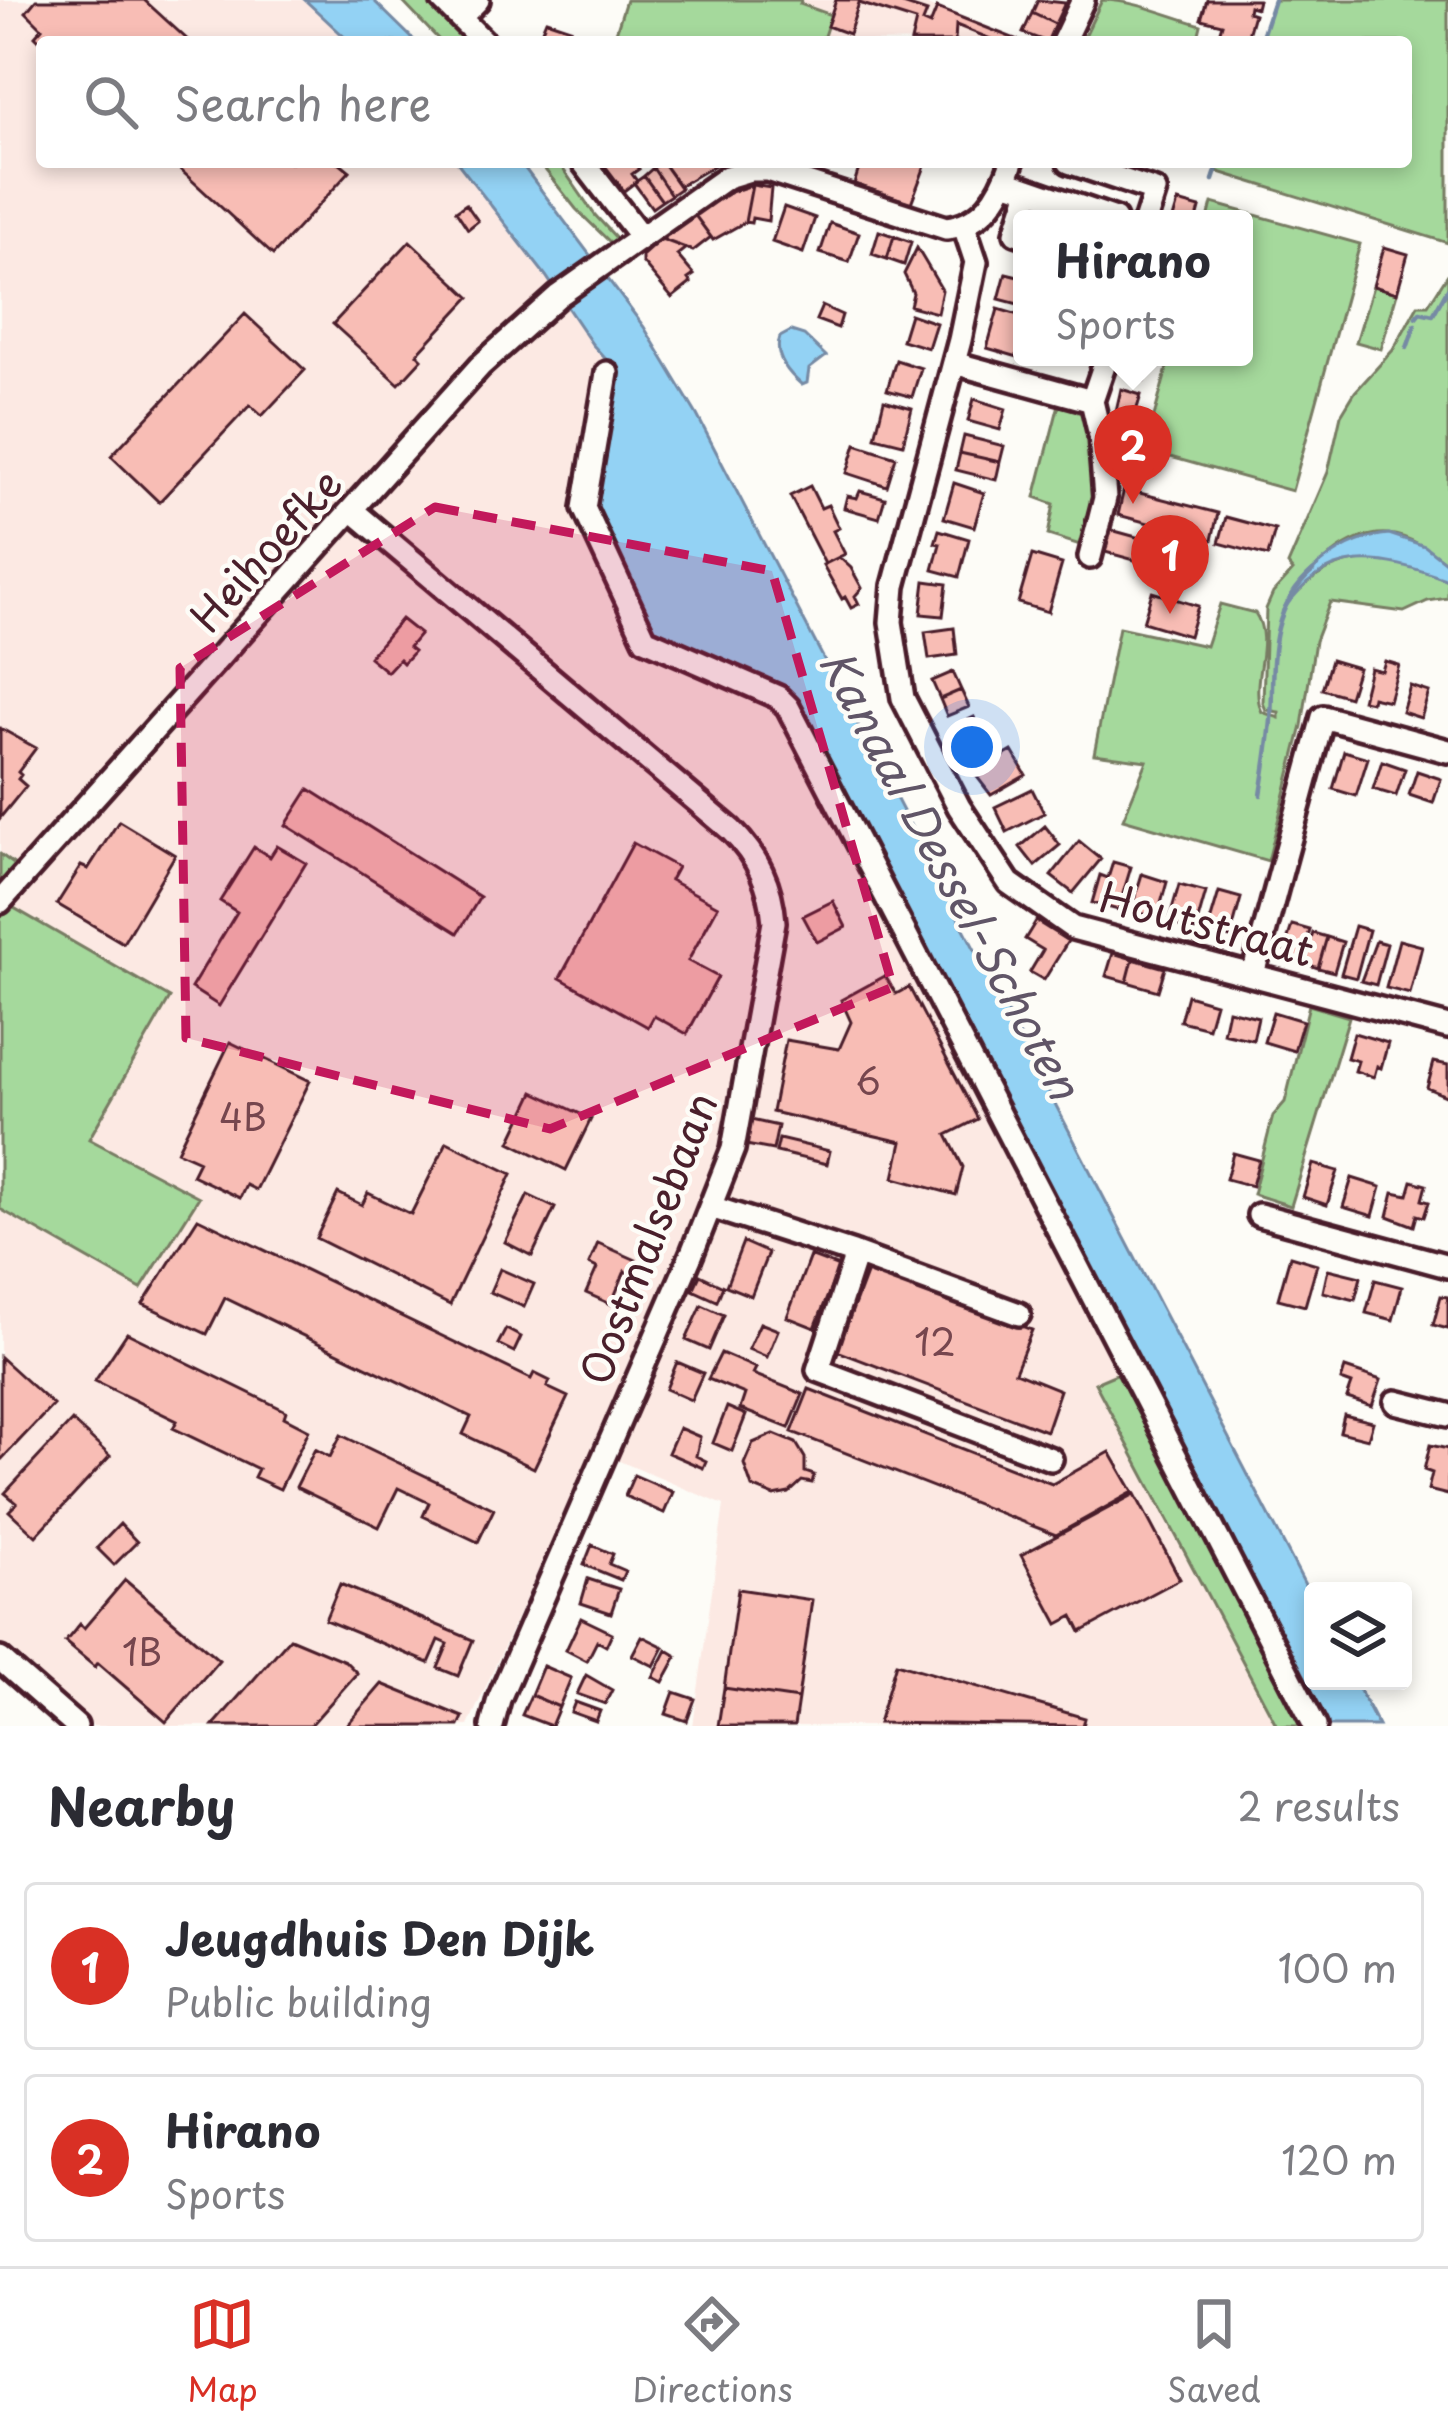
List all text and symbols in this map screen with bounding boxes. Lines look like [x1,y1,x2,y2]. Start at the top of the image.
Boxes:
search box [36,36,1412,168]
text: Search here [174,68,431,136]
icon: search [78,69,144,135]
popup [1013,210,1253,366]
text: Hirano [1055,225,1211,293]
text: Sports [1055,293,1176,352]
pin: 2 [1094,405,1172,504]
street label: Heihoefke [174,453,356,645]
pin: 1 [1131,515,1209,614]
water label: Kanaal Dessel-Schoten [804,636,1101,1112]
your location [942,717,1002,777]
street label: Houtstraat [1093,863,1321,981]
house number: 6 [855,1053,881,1107]
street label: Oostmalsebaan [562,1083,732,1393]
house number: 4B [219,1089,267,1143]
house number: 12 [914,1314,956,1368]
map controls [1304,1582,1412,1690]
button: layers [1304,1582,1412,1690]
house number: 1B [122,1624,162,1678]
text: Nearby [48,1766,235,1843]
text: 2 results [1238,1775,1400,1834]
text: Jeugdhuis Den Dijk [165,1903,594,1971]
text: 1 [81,1937,99,1996]
text: 100 m [1278,1937,1397,1996]
text: Public building [165,1971,432,2030]
text: Hirano [165,2095,320,2163]
text: 2 [76,2129,104,2188]
text: 120 m [1281,2129,1397,2188]
text: Sports [165,2163,285,2222]
tab: Map [187,2291,258,2413]
tab: Directions [632,2291,793,2413]
tab: Saved [1167,2291,1261,2413]

